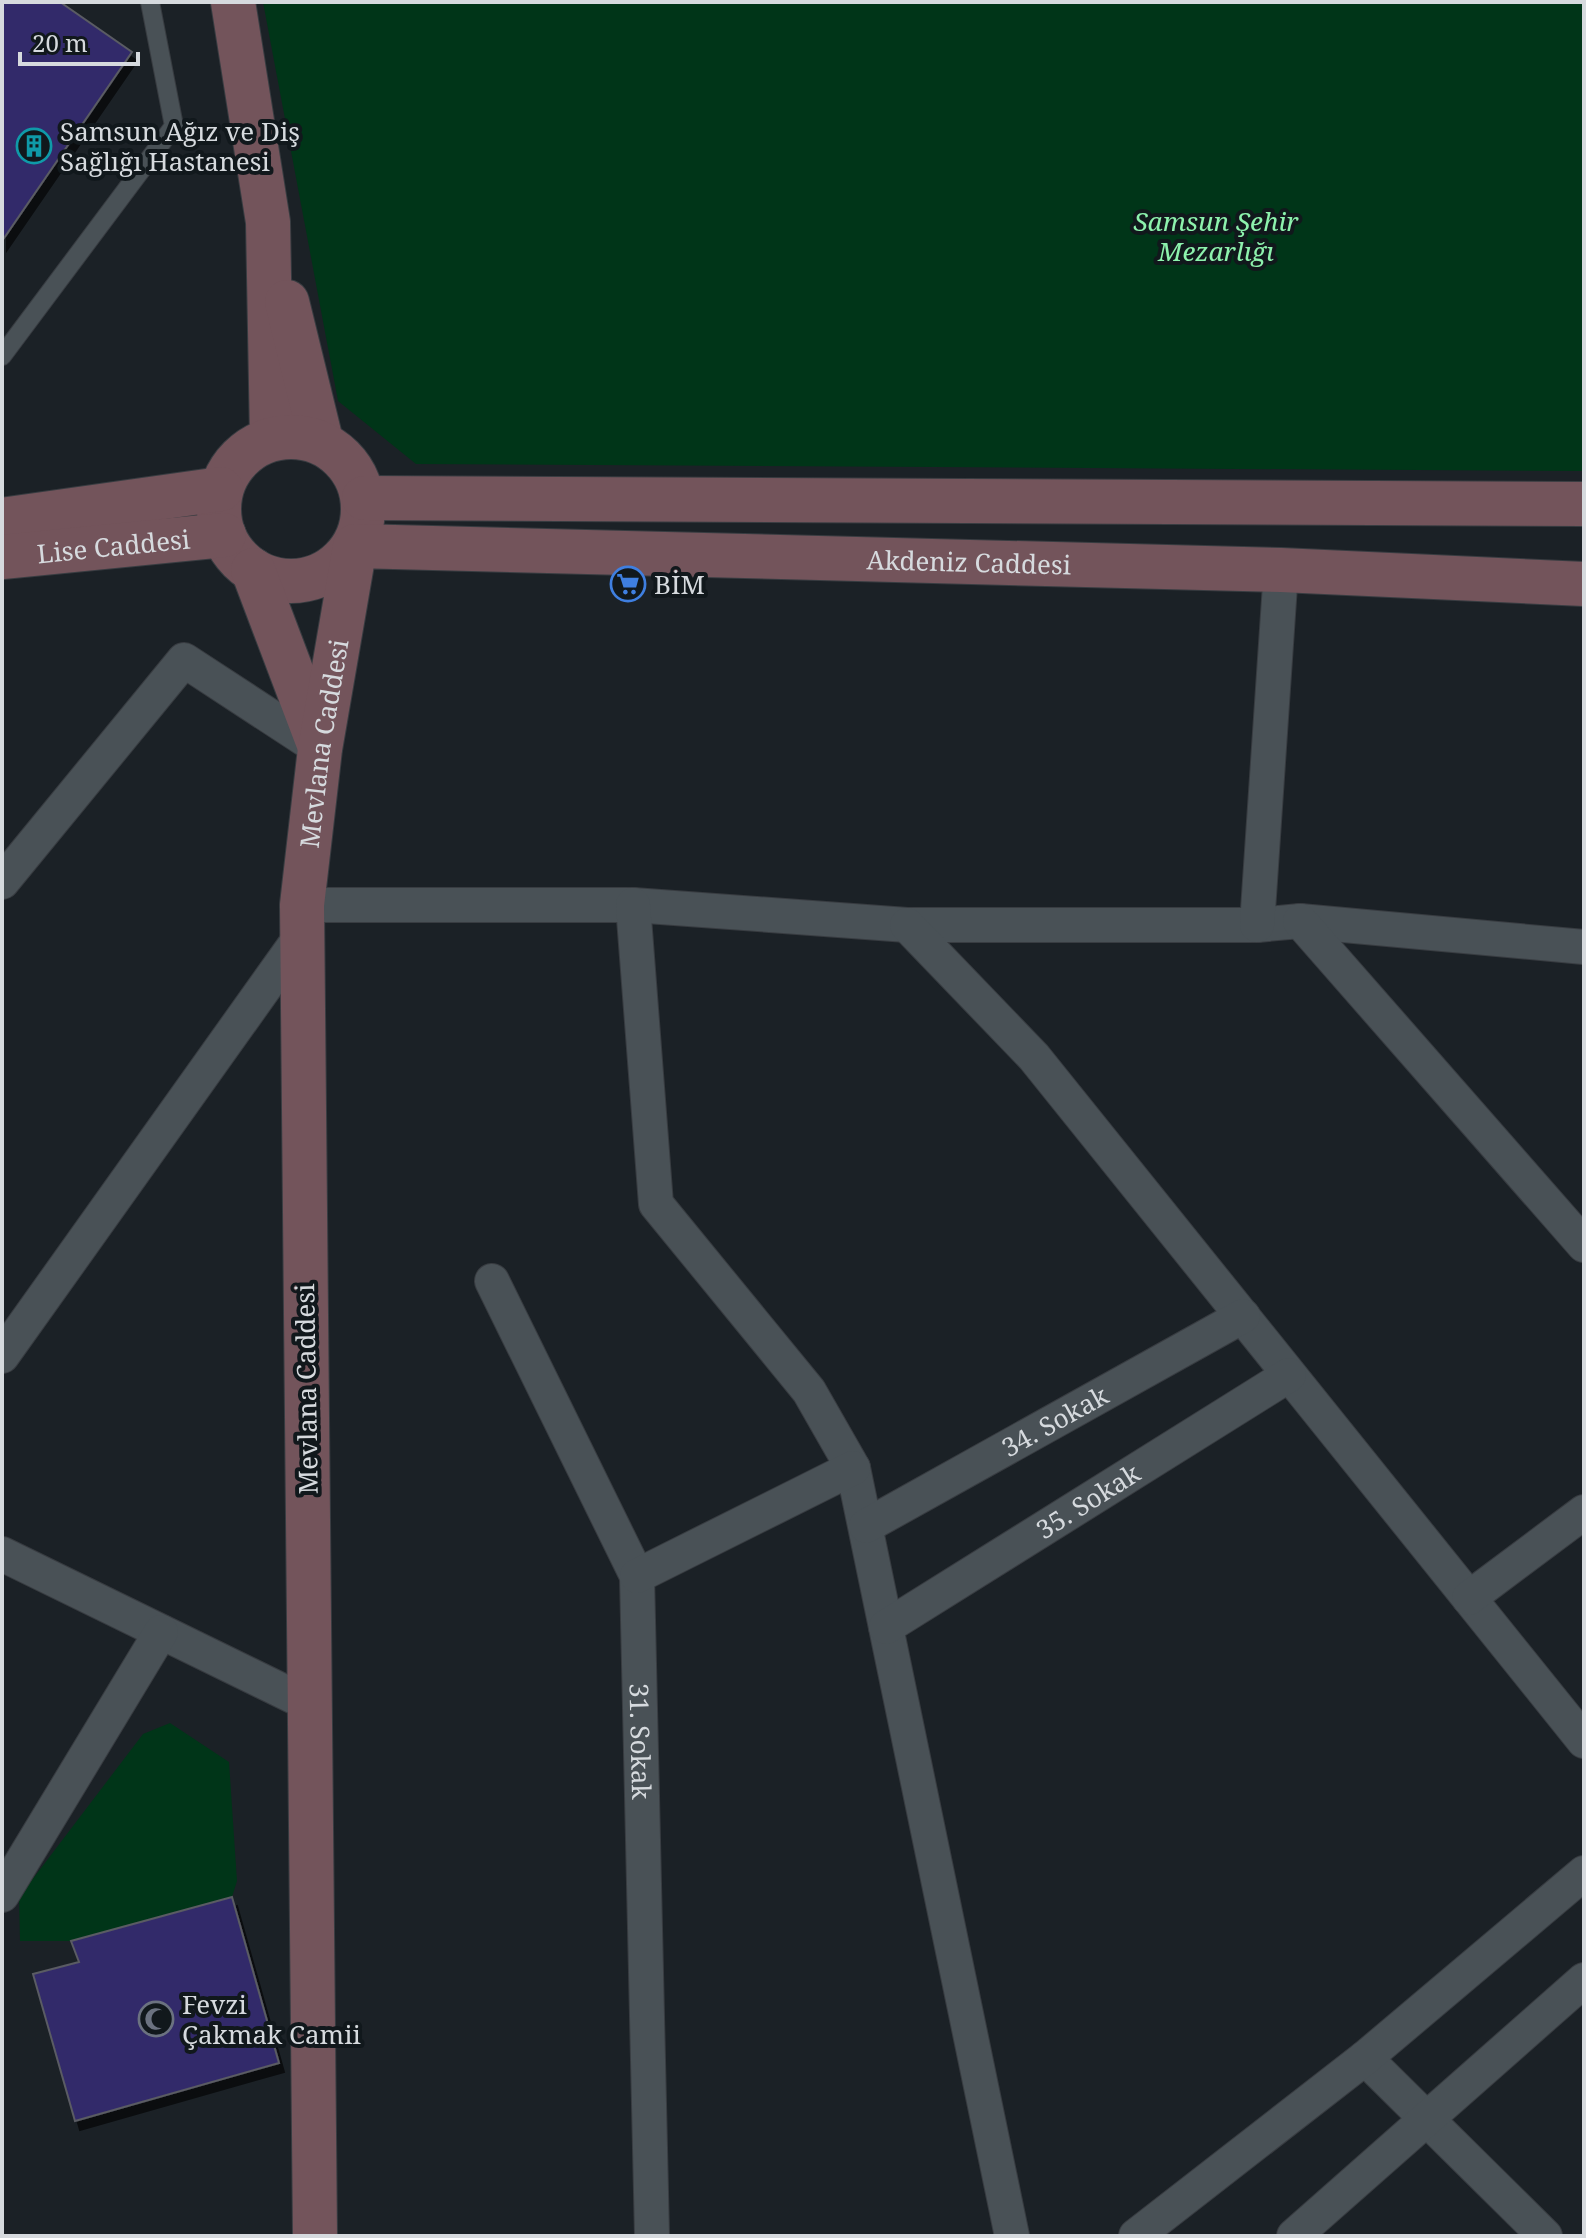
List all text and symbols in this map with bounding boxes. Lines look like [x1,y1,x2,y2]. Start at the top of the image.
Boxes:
scale bar [20,16,138,66]
text: 20 m [32,26,88,59]
place label: Samsun Ağız ve Diş Sağlığı Hastanesi [60,113,300,179]
building icon: Samsun Ağız ve Diş Sağlığı Hastanesi [15,127,53,165]
park label: Samsun Şehir Mezarlığı [1133,203,1299,269]
street label: Lise Caddesi [35,520,192,571]
street label: Akdeniz Caddesi [866,541,1071,583]
supermarket icon: BİM [609,565,647,603]
place label: BİM [654,566,705,602]
street label: Mevlana Caddesi [291,636,357,850]
street label: Mevlana Caddesi [286,1283,326,1495]
street label: 34. Sokak [995,1376,1115,1465]
street label: 35. Sokak [1029,1454,1147,1547]
street label: 31. Sokak [621,1683,660,1801]
place label: Fevzi Çakmak Camii [182,1986,361,2052]
mosque icon: Fevzi Çakmak Camii [137,2000,175,2038]

